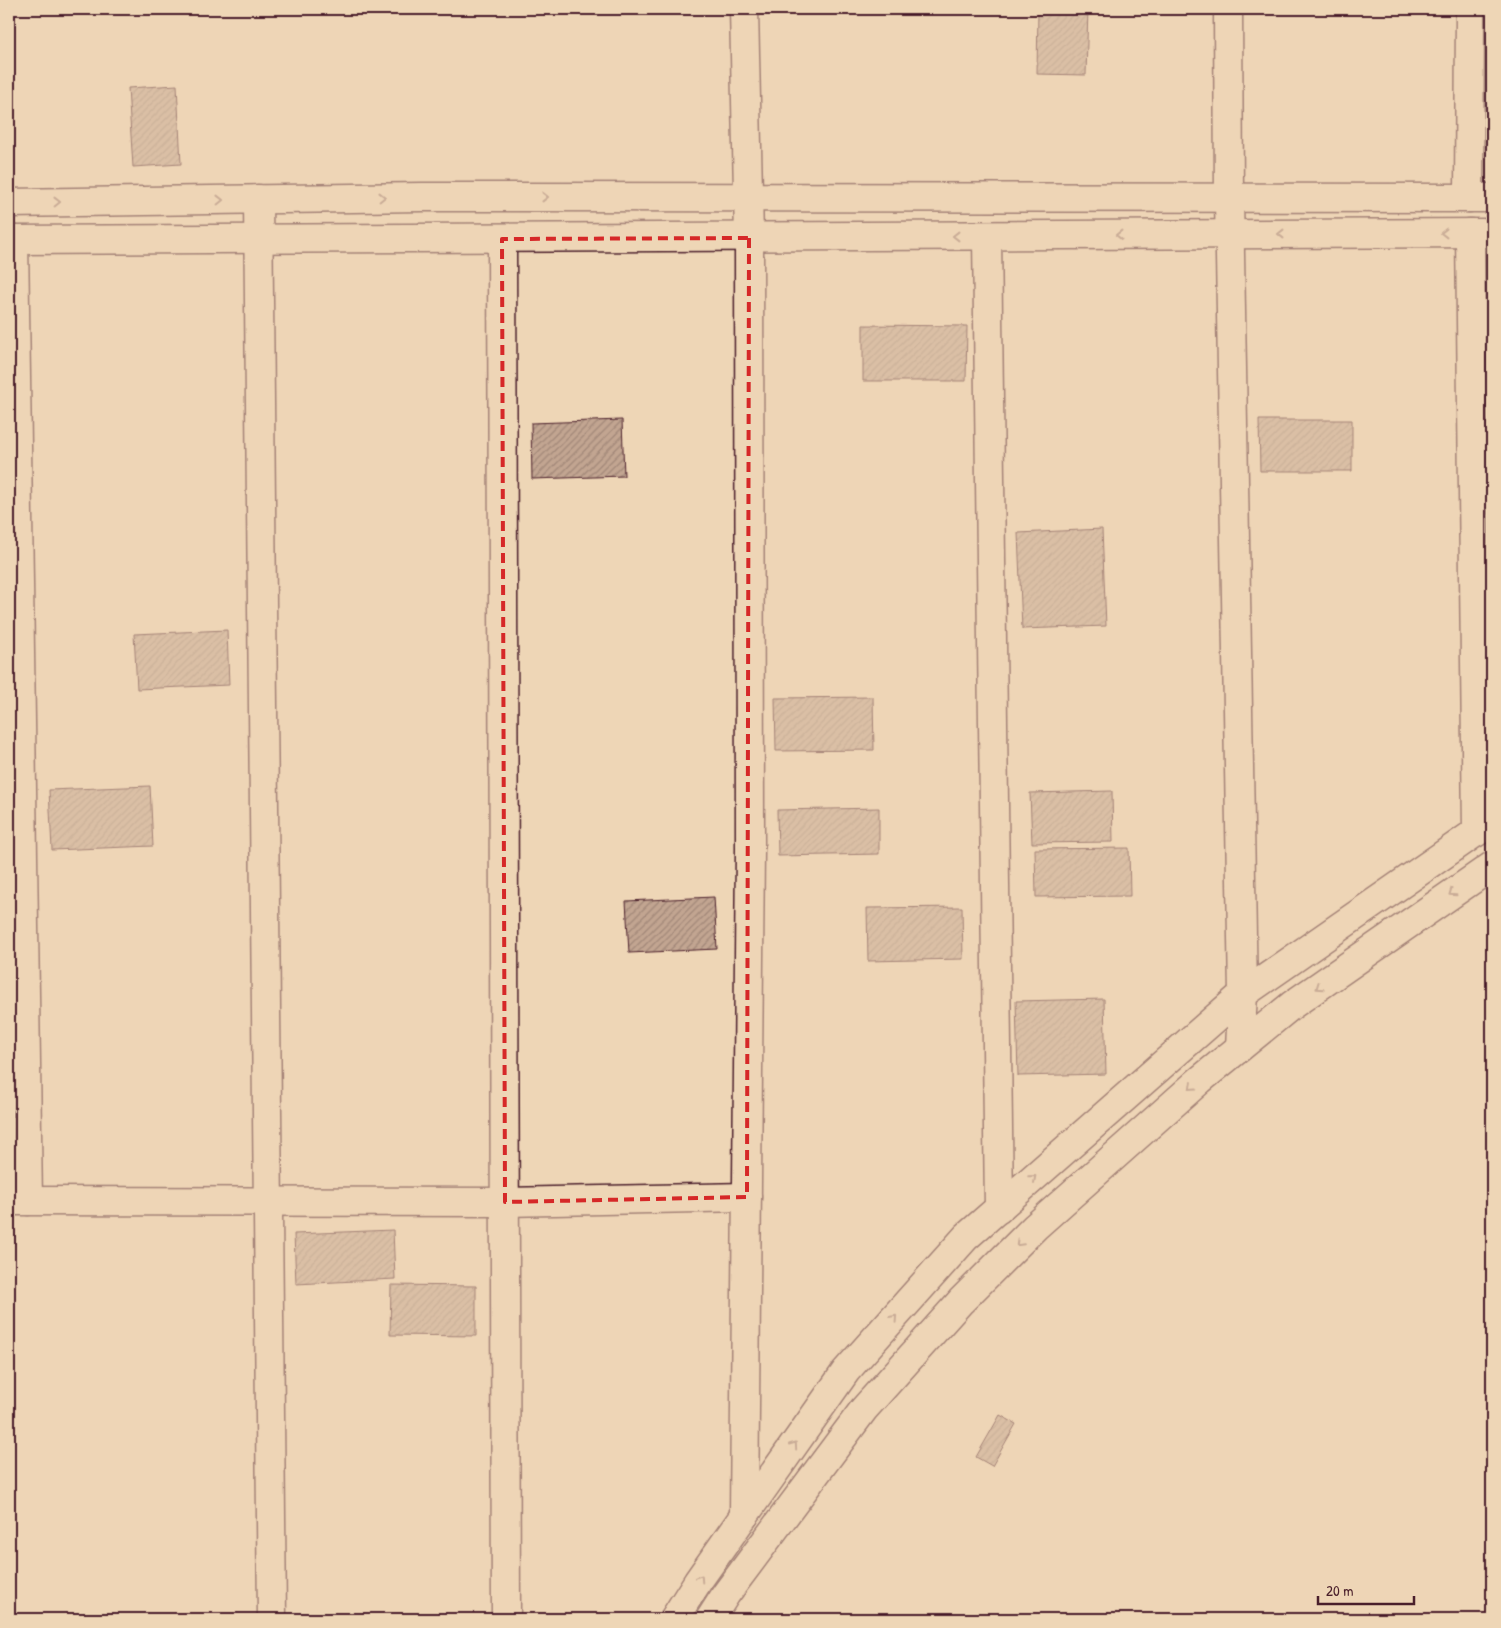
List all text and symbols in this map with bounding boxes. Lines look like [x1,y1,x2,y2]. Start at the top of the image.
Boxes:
one-way arrow [379,192,387,202]
one-way arrow [542,192,549,202]
one-way arrow [216,195,224,205]
one-way arrow [54,197,62,207]
one-way arrow [1439,228,1447,238]
one-way arrow [1277,229,1284,239]
one-way arrow [1114,230,1122,240]
one-way arrow [952,231,960,241]
one-way arrow [1449,887,1458,895]
one-way arrow [1316,981,1325,989]
one-way arrow [1188,1081,1197,1090]
one-way arrow [1028,1175,1037,1184]
one-way arrow [1016,1237,1025,1246]
one-way arrow [888,1314,897,1323]
one-way arrow [788,1441,797,1451]
scale bar [1318,1573,1415,1605]
one-way arrow [694,1574,703,1584]
text: 20 m [1326,1580,1353,1601]

